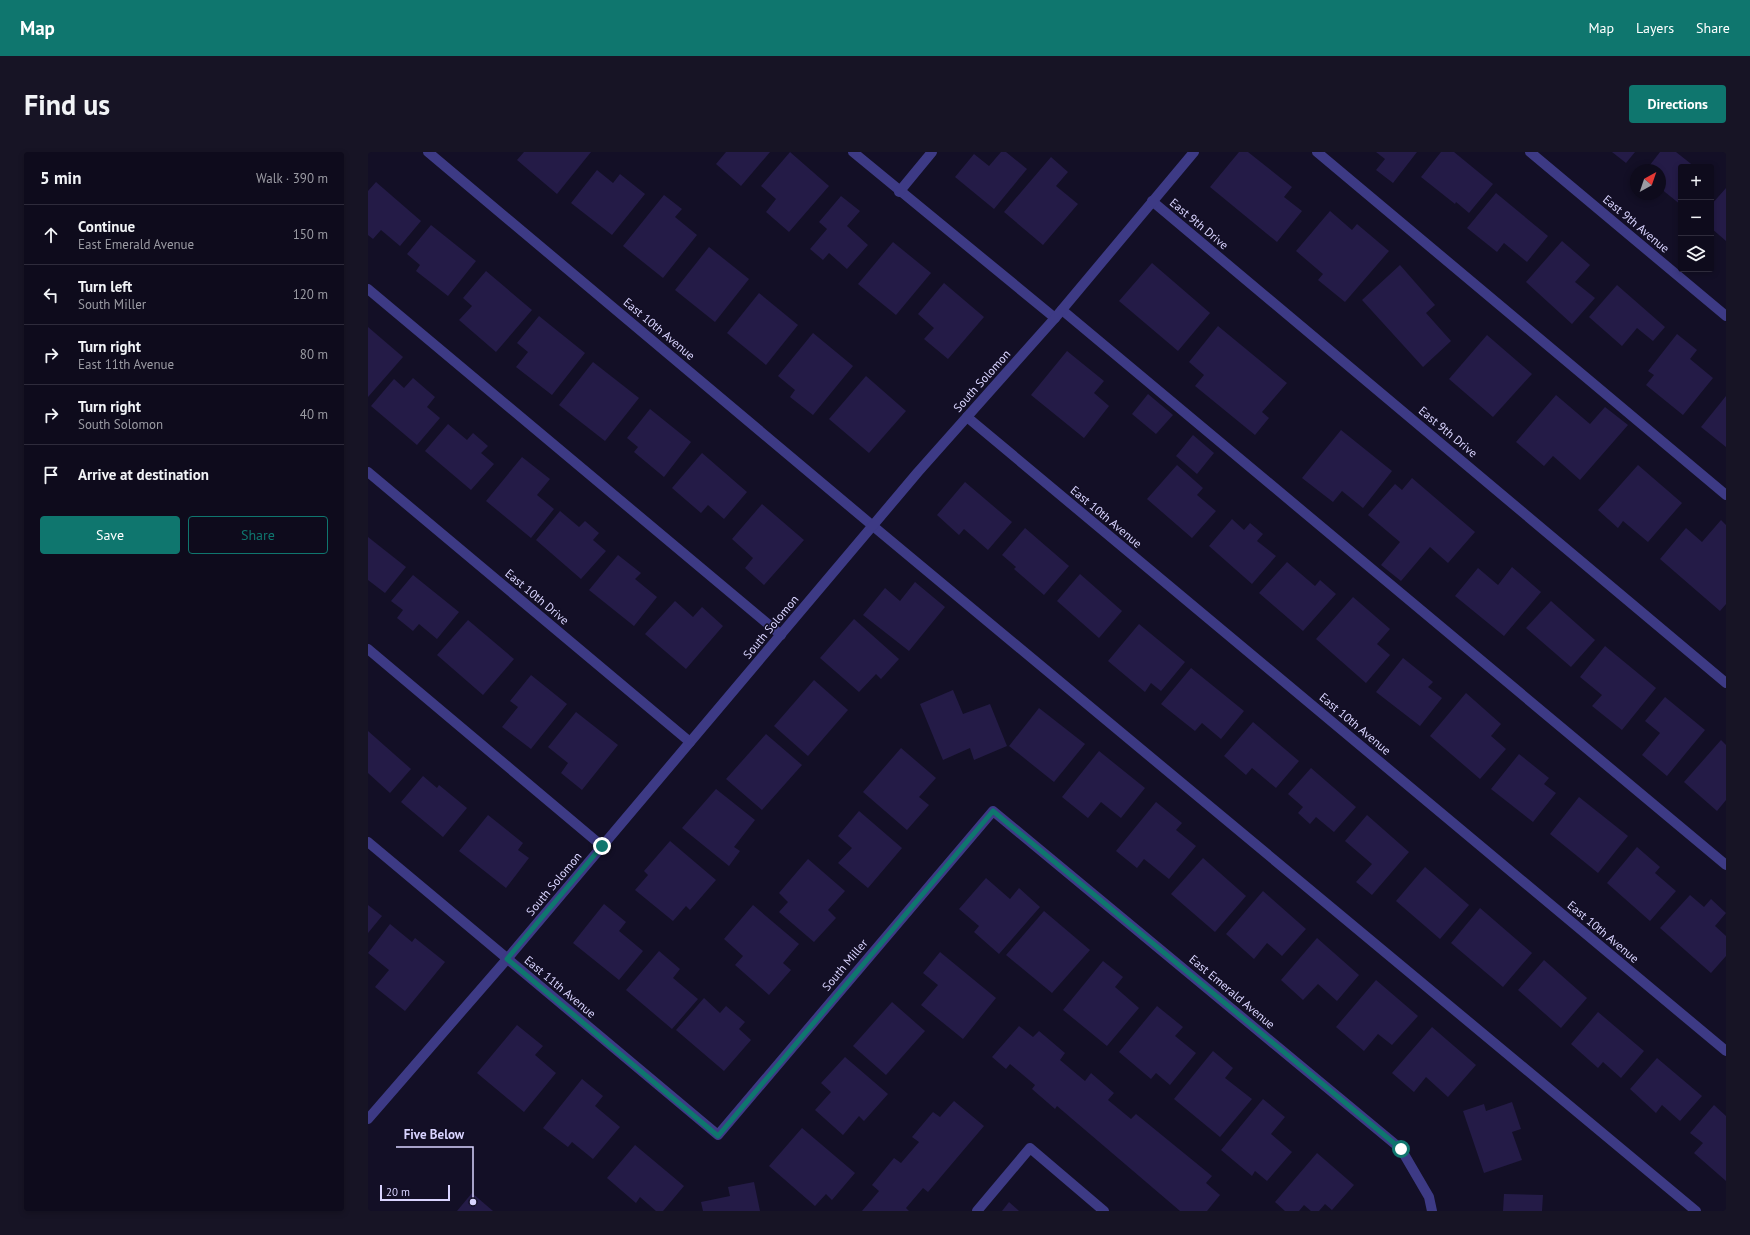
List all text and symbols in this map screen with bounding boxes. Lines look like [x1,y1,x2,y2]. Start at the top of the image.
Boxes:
text: Map [20,16,55,40]
text: Map [1588,19,1614,37]
text: Layers [1636,19,1674,37]
text: Share [1696,19,1730,37]
button: Directions [1629,85,1726,123]
text: Find us [24,86,110,123]
north arrow [1630,164,1666,200]
map controls [1678,164,1714,272]
button: + [1678,164,1714,200]
text: 5 min [40,167,81,189]
text: Walk · 390 m [256,170,328,187]
street label: East 9th Avenue [1600,191,1673,256]
street label: East 9th Drive [1167,195,1232,252]
button: − [1678,200,1714,236]
text: Continue [78,217,135,236]
icon: ahead [40,224,62,246]
text: 150 m [293,226,328,243]
text: East Emerald Avenue [78,236,194,253]
button: layers [1678,236,1714,272]
text: Turn left [78,277,132,296]
icon: left [40,284,62,306]
text: 120 m [293,286,328,303]
street label: East 10th Avenue [621,294,698,363]
text: South Miller [78,296,146,313]
text: Turn right [78,337,141,356]
icon: right [40,344,62,366]
text: 80 m [300,346,328,363]
street label: South Solomon [950,346,1013,415]
text: East 11th Avenue [78,356,174,373]
text: Turn right [78,397,141,416]
street label: East 9th Drive [1416,403,1481,460]
icon: right [40,404,62,426]
text: 40 m [300,406,328,423]
text: South Solomon [78,416,163,433]
icon: arrive [40,464,62,486]
text: Arrive at destination [78,465,209,484]
street label: East 10th Avenue [1068,482,1145,551]
button: Save [40,516,180,554]
button: Share [188,516,328,554]
street label: East 10th Drive [502,566,572,628]
street label: South Solomon [740,592,802,662]
street label: East 10th Avenue [1317,689,1394,758]
route end [593,837,611,855]
street label: South Solomon [523,849,585,919]
street label: East 10th Avenue [1565,897,1642,966]
street label: South Miller [819,936,871,994]
street label: East Emerald Avenue [1186,951,1278,1032]
street label: East 11th Avenue [522,952,599,1021]
callout: Five Below [396,1122,473,1147]
text: Five Below [404,1126,465,1143]
route start [1392,1140,1410,1158]
scale bar [380,1183,450,1202]
text: 20 m [386,1185,410,1199]

